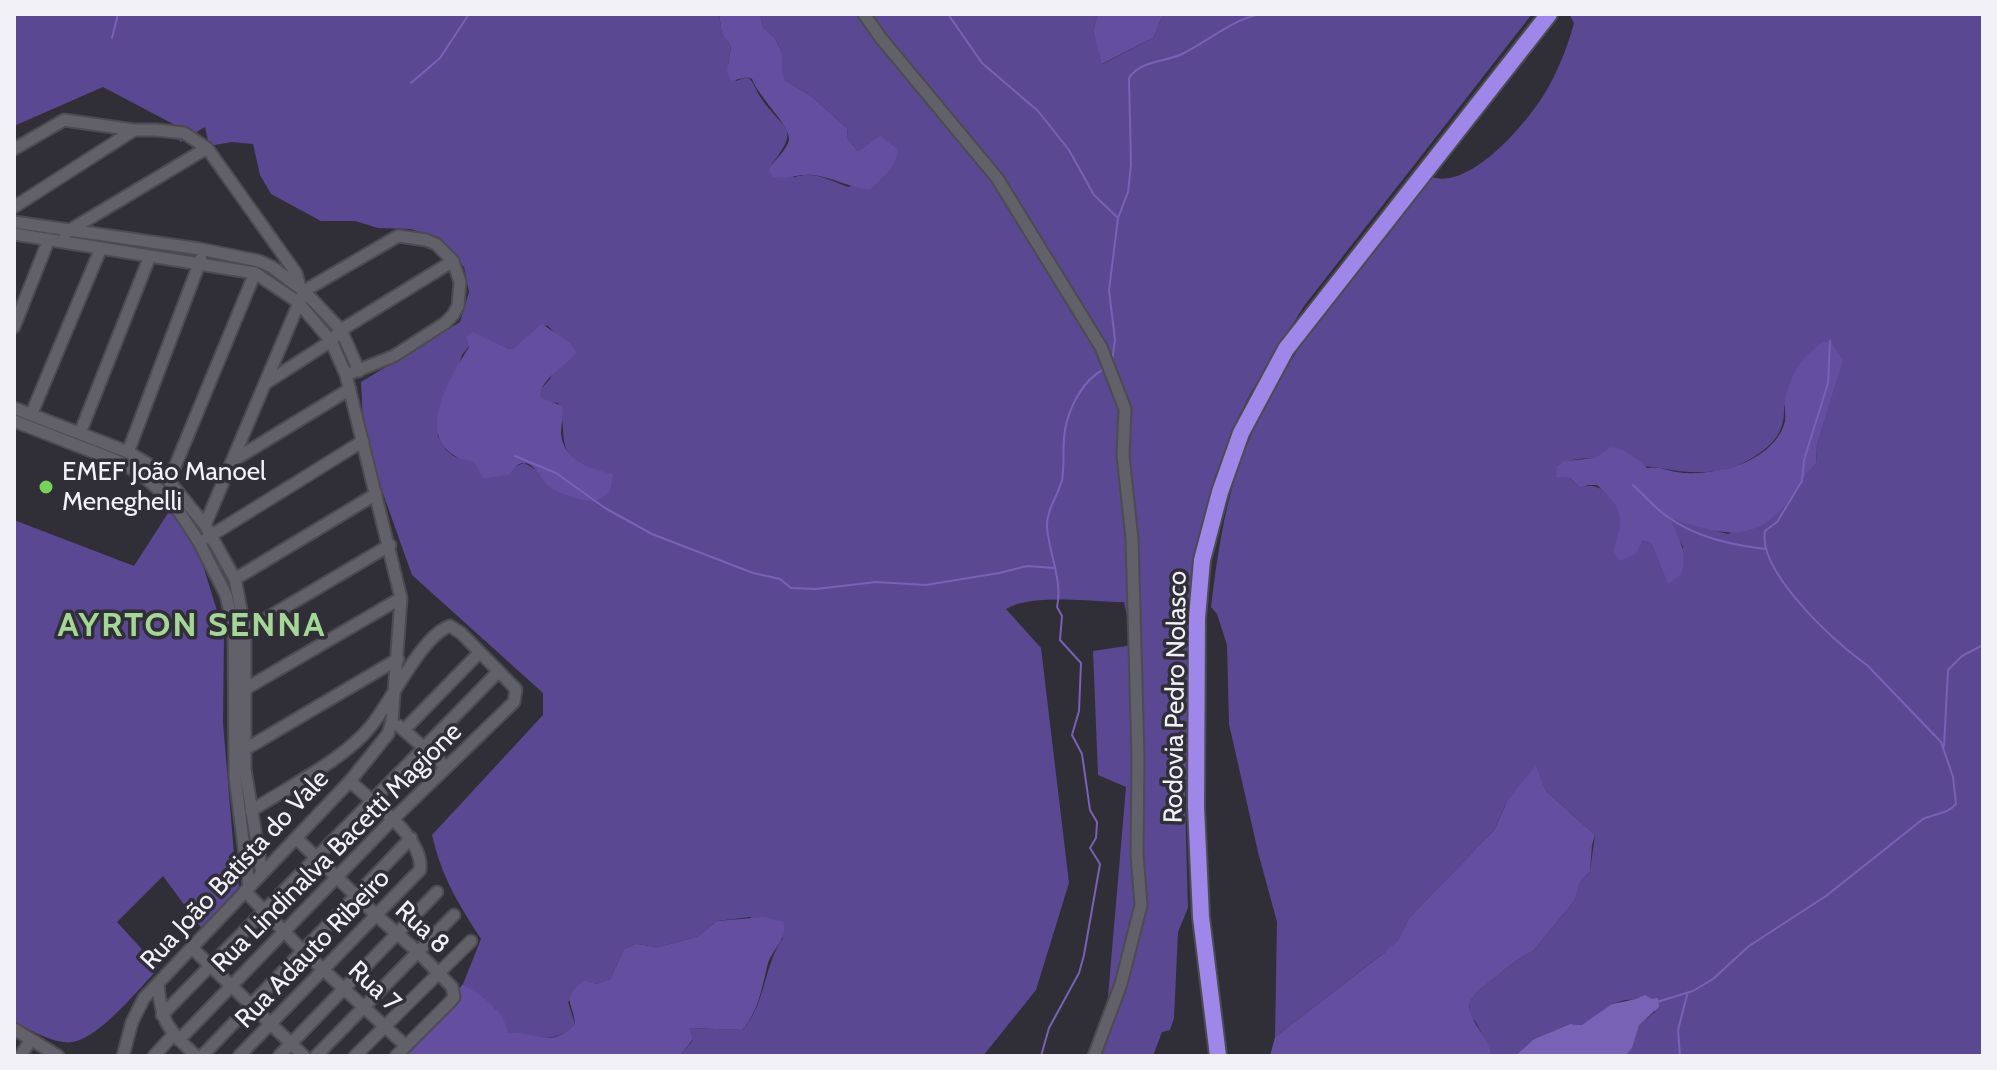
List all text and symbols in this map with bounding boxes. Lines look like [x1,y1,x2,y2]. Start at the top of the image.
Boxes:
place label: EMEF João Manoel Meneghelli [62,456,266,518]
marker: EMEF João Manoel Meneghelli [37,478,55,496]
street label: Rodovia Pedro Nolasco [1158,571,1194,823]
district label: AYRTON SENNA [58,606,326,646]
street label: Rua Lindinalva Bacetti Magione [206,717,468,979]
street label: Rua João Batista do Vale [134,764,336,976]
street label: Rua Adauto Ribeiro [229,863,397,1035]
street label: Rua 8 [388,895,456,961]
street label: Rua 7 [341,955,407,1019]

